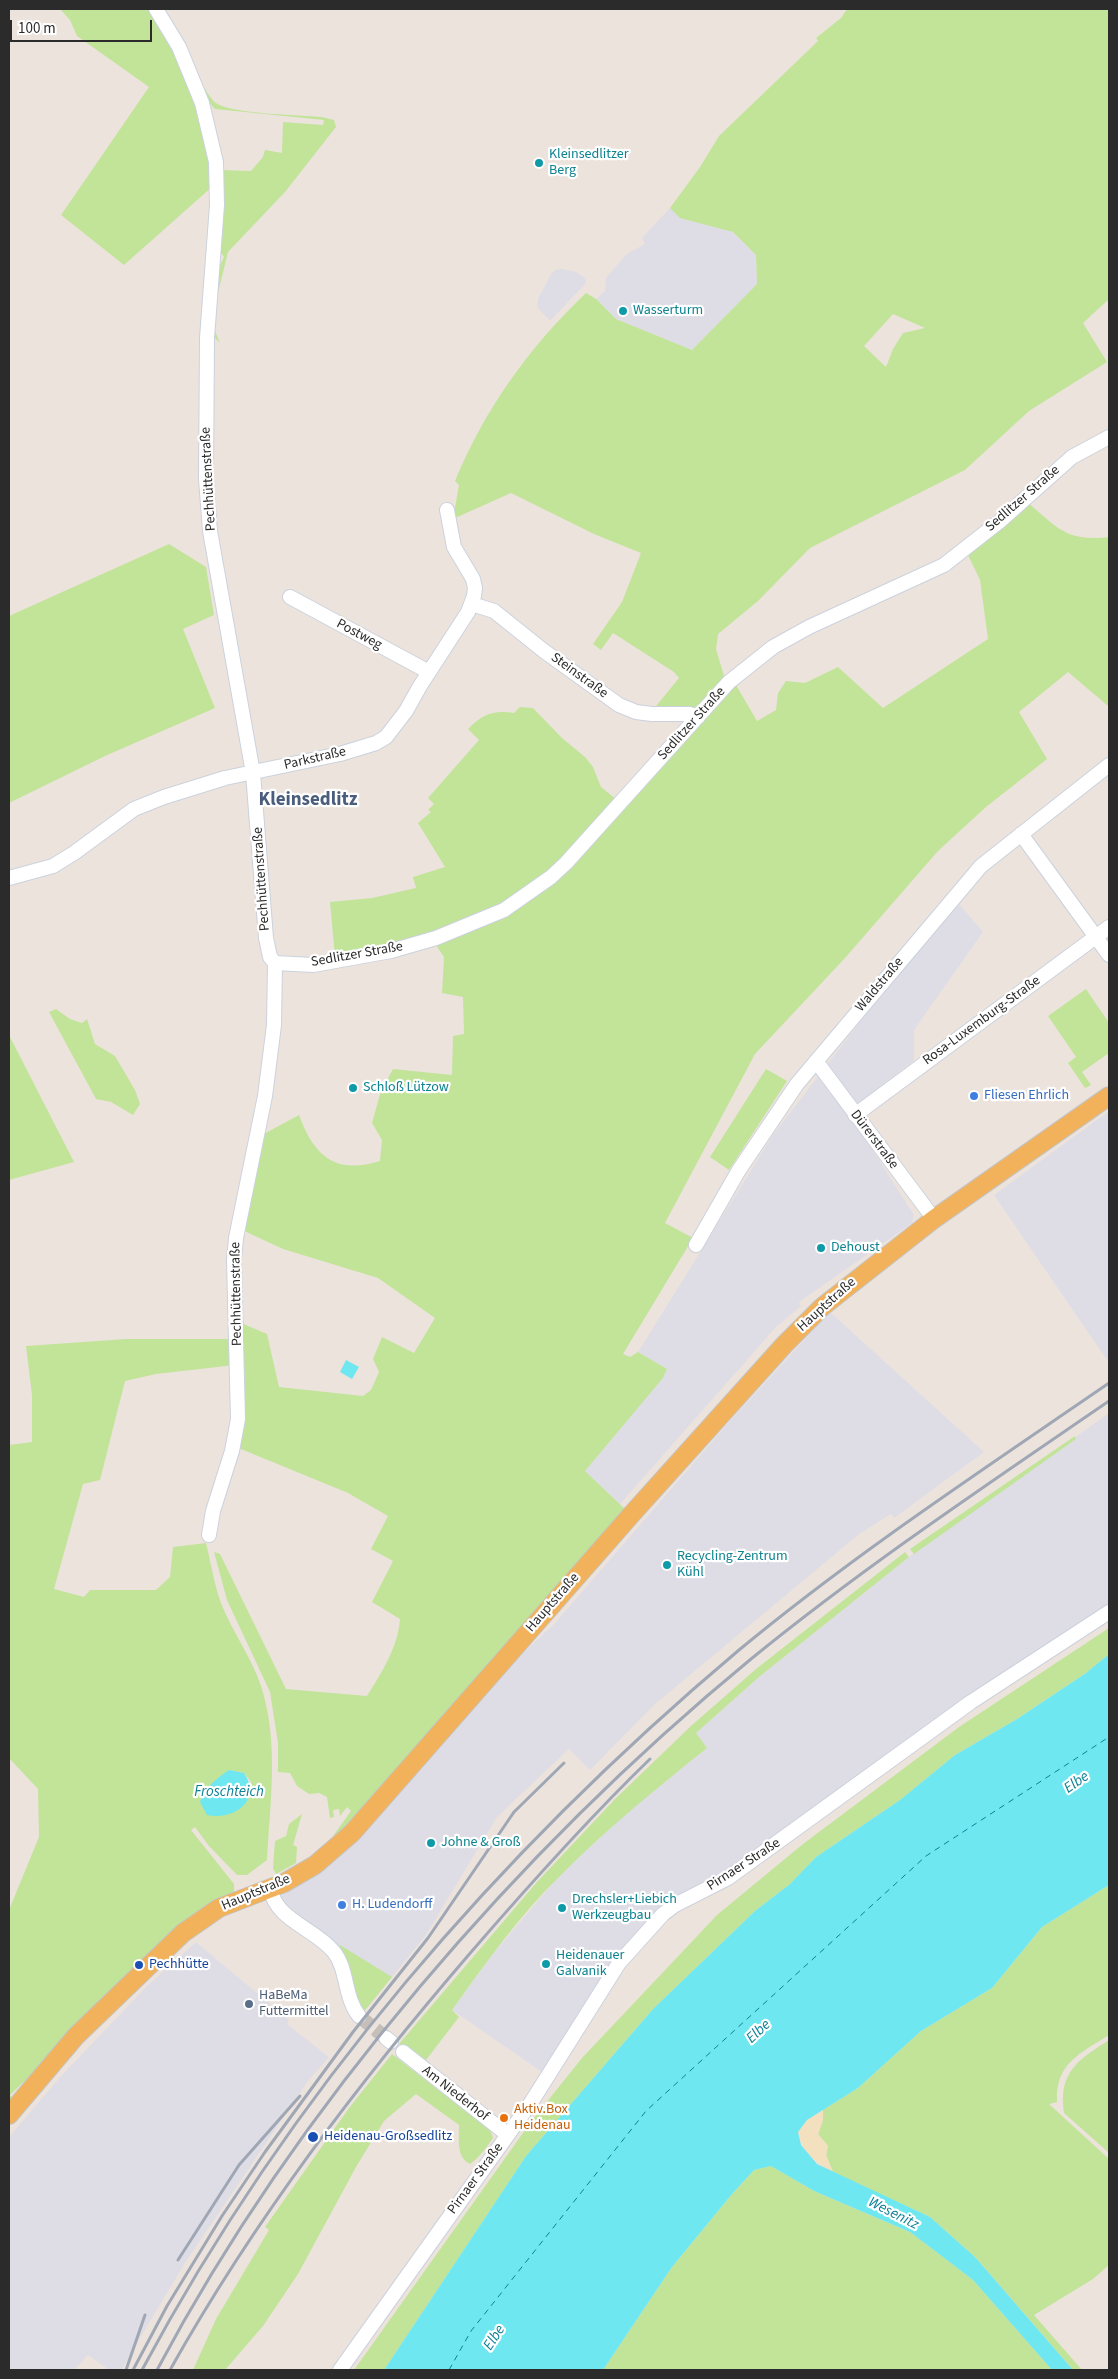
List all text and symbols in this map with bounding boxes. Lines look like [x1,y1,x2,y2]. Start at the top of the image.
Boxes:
scale bar [12,10,155,42]
text: 100 m [18,18,56,39]
place label: Kleinsedlitzer Berg [549,147,629,180]
marker: Kleinsedlitzer Berg [533,157,545,169]
place label: Wasserturm [633,303,703,319]
marker: Wasserturm [617,305,629,317]
street label: Pechhüttenstraße [198,426,220,532]
street label: Sedlitzer Straße [982,462,1064,536]
street label: Postweg [333,616,385,654]
street label: Steinstraße [547,650,611,702]
street label: Sedlitzer Straße [655,684,729,764]
street label: Parkstraße [282,744,348,774]
district label: Kleinsedlitz [259,790,357,812]
street label: Pechhüttenstraße [250,826,274,932]
street label: Sedlitzer Straße [310,939,404,971]
street label: Waldstraße [852,954,908,1016]
street label: Rosa-Luxemburg-Straße [920,973,1044,1069]
place label: Schloß Lützow [363,1080,449,1096]
marker: Schloß Lützow [347,1082,359,1094]
place label: Fliesen Ehrlich [984,1088,1069,1104]
marker: Fliesen Ehrlich [968,1090,980,1102]
street label: Dürerstraße [846,1107,902,1173]
place label: Dehoust [831,1240,880,1256]
street label: Pechhüttenstraße [228,1242,246,1346]
marker: Dehoust [815,1242,827,1254]
street label: Hauptstraße [794,1274,860,1336]
place label: Recycling-Zentrum Kühl [677,1549,788,1581]
marker: Recycling-Zentrum Kühl [661,1559,673,1571]
street label: Hauptstraße [523,1570,583,1636]
water label: Elbe [1061,1768,1093,1798]
water label: Froschteich [194,1784,264,1802]
place label: Johne & Groß [441,1835,521,1851]
street label: Pirnaer Straße [704,1835,784,1895]
marker: Johne & Groß [425,1837,437,1849]
street label: Hauptstraße [219,1871,293,1915]
place label: Drechsler+Liebich Werkzeugbau [572,1892,677,1924]
place label: H. Ludendorff [352,1897,432,1913]
marker: H. Ludendorff [336,1899,348,1911]
marker: Drechsler+Liebich Werkzeugbau [556,1902,568,1914]
place label: Heidenauer Galvanik [556,1948,624,1980]
place label: Pechhütte [149,1957,209,1973]
marker: Heidenauer Galvanik [540,1958,552,1970]
marker: Pechhütte [133,1959,145,1971]
place label: HaBeMa Futtermittel [259,1988,329,2020]
marker: HaBeMa Futtermittel [243,1998,255,2010]
water label: Elbe [743,2016,775,2048]
street label: Am Niederhof [418,2063,492,2125]
place label: Aktiv.Box Heidenau [514,2102,571,2134]
marker: Aktiv.Box Heidenau [498,2112,510,2124]
place label: Heidenau-Großsedlitz [324,2129,452,2145]
marker: Heidenau-Großsedlitz [306,2130,320,2144]
street label: Pirnaer Straße [445,2140,507,2218]
water label: Wesenitz [865,2194,921,2234]
water label: Elbe [480,2322,510,2354]

